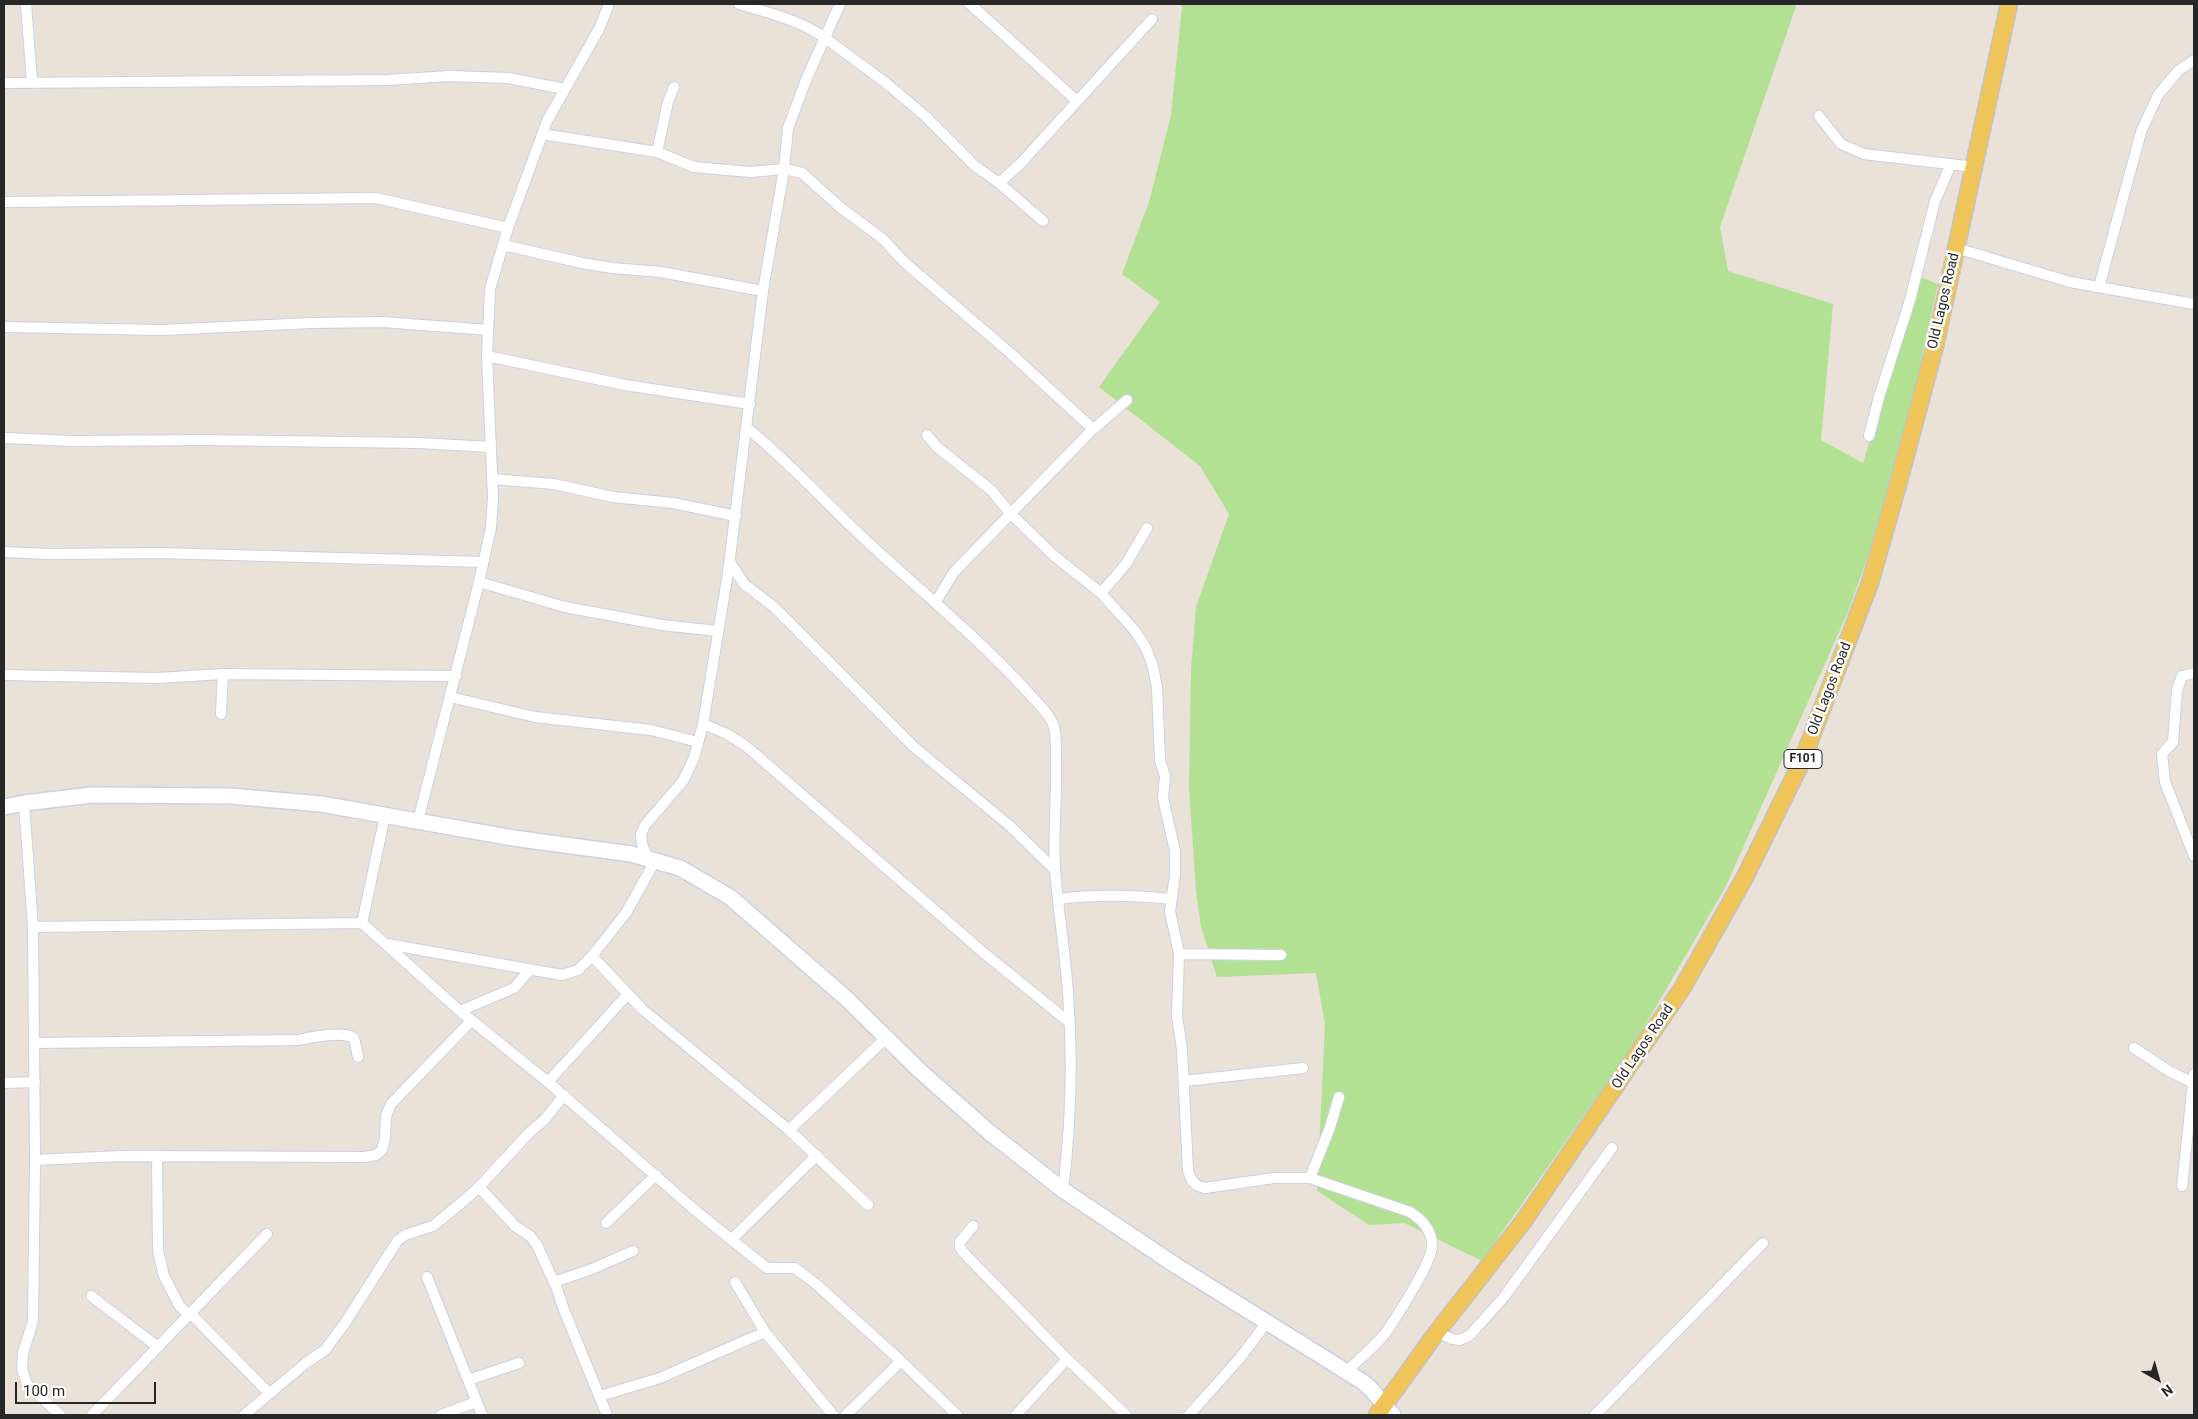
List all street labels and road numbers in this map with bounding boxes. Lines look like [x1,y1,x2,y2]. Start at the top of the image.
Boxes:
street label: Old Lagos Road [1925,251,1963,351]
street label: Old Lagos Road [1805,640,1855,738]
road number: F101 [1784,750,1822,769]
street label: Old Lagos Road [1609,1002,1677,1092]

